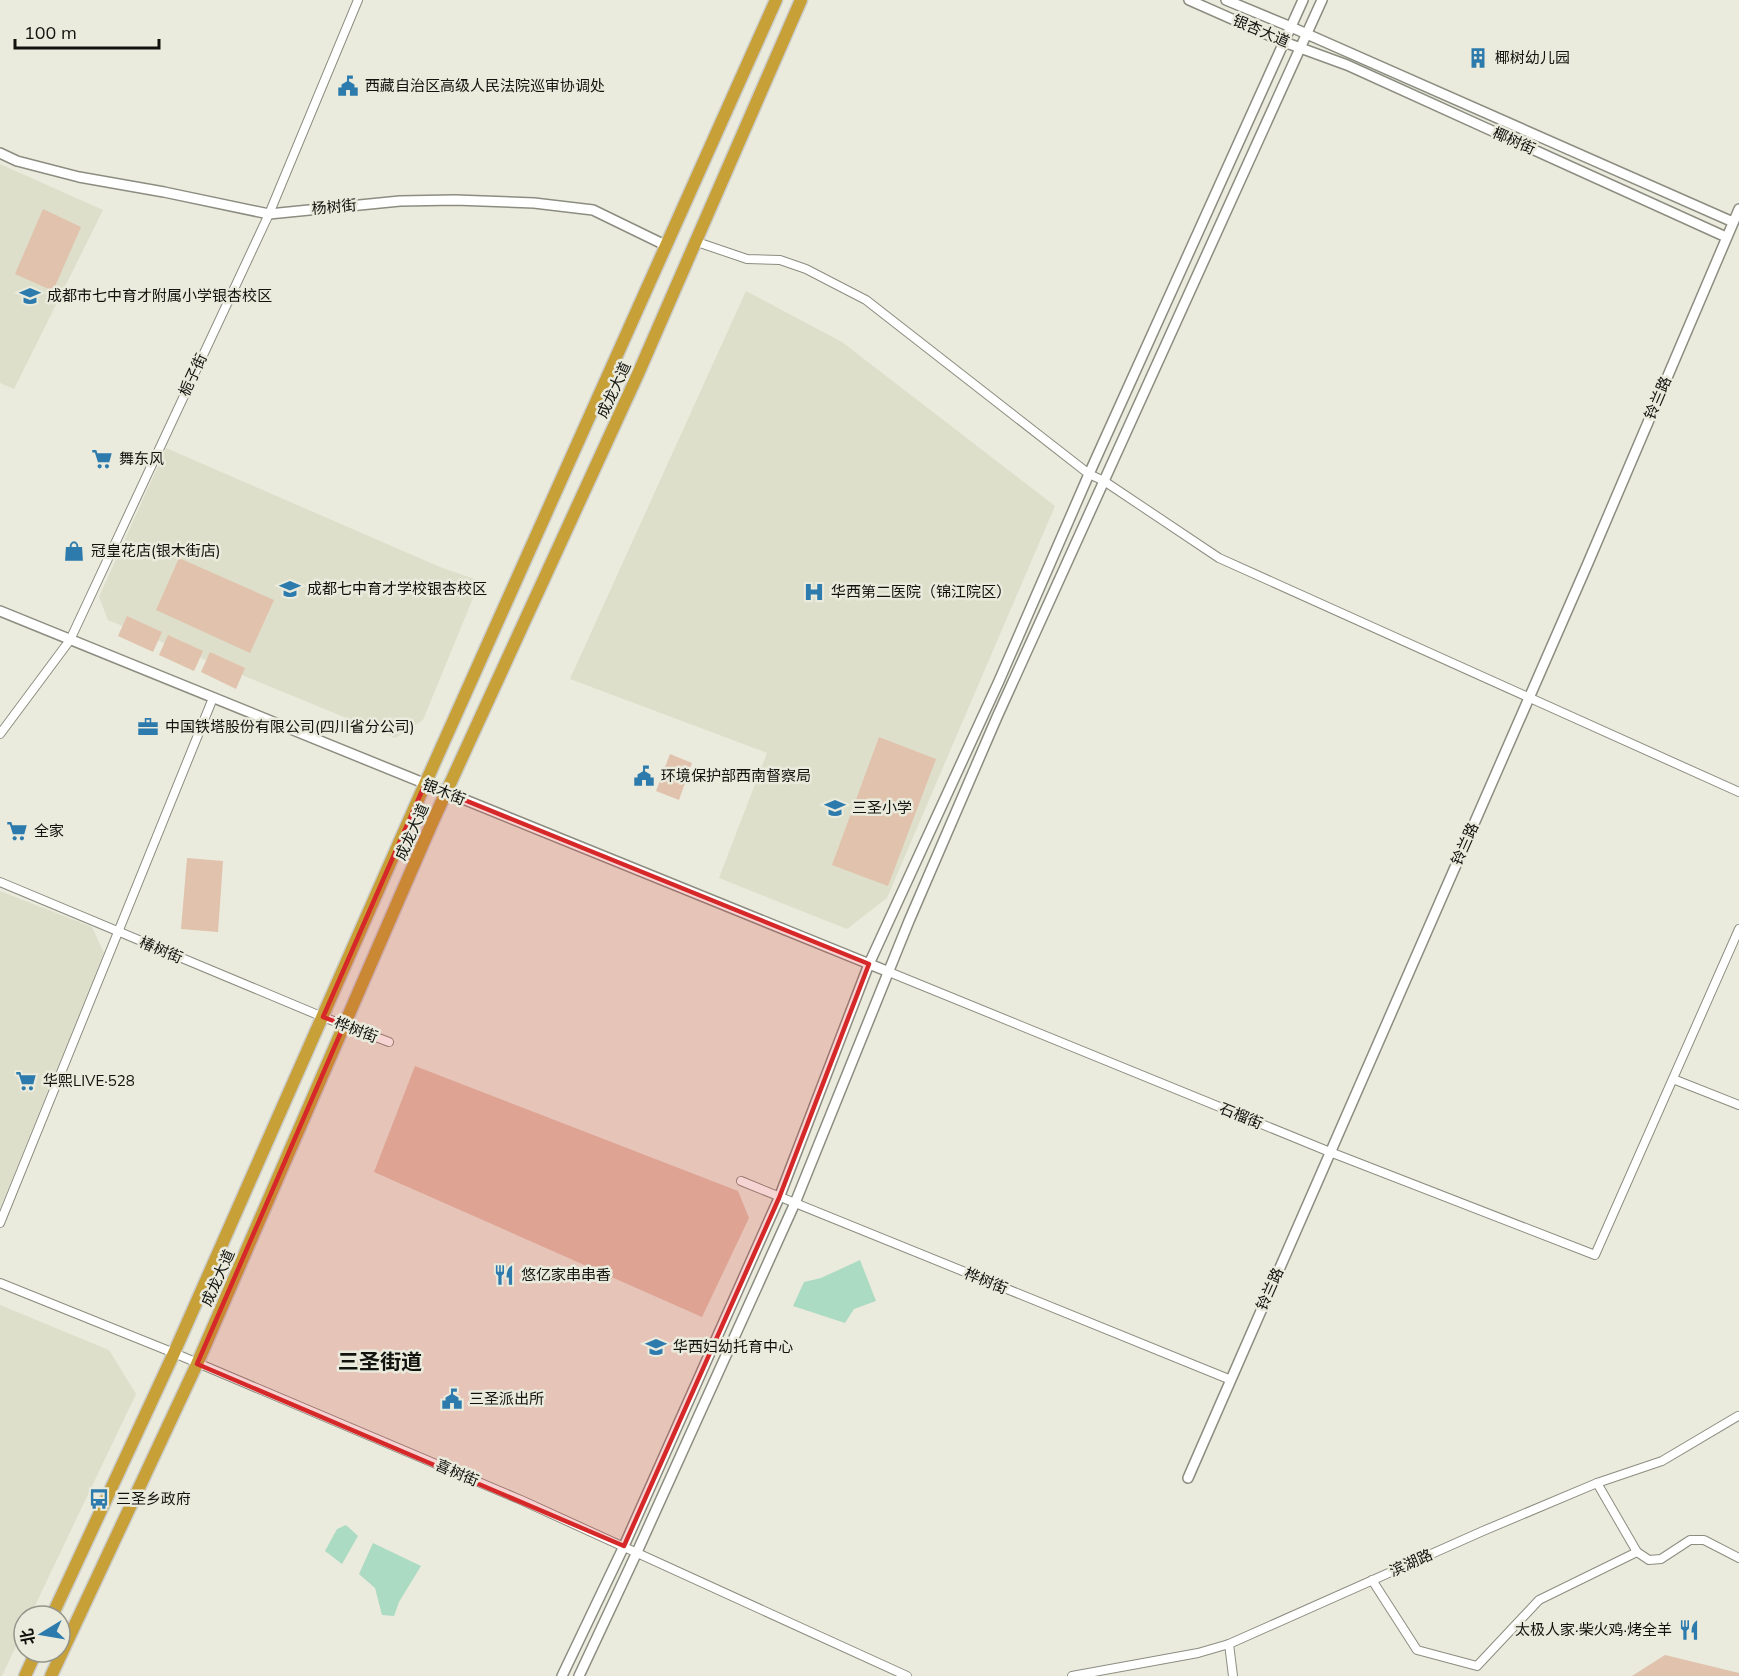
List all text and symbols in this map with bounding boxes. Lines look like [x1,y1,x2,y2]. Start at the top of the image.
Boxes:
street label: 银杏大道 [1230,10,1293,51]
scale bar [15,12,159,50]
text: 100 m [24,21,77,44]
building icon: 椰树幼儿园 [1466,46,1490,70]
place label: 椰树幼儿园 [1495,48,1570,67]
public building icon: 西藏自治区高级人民法院巡审协调处 [336,74,360,98]
place label: 西藏自治区高级人民法院巡审协调处 [365,76,605,95]
street label: 椰树街 [1490,123,1539,158]
street label: 杨树街 [311,195,357,218]
school or university icon: 成都市七中育才附属小学银杏校区 [18,284,42,308]
place label: 成都市七中育才附属小学银杏校区 [47,286,272,305]
street label: 栀子街 [174,350,211,399]
street label: 成龙大道 [592,359,635,421]
street label: 铃兰路 [1640,373,1675,422]
supermarket icon: 舞东风 [90,447,114,471]
place label: 舞东风 [119,449,164,468]
shop icon: 冠皇花店(银木街店) [62,539,86,563]
place label: 冠皇花店(银木街店) [91,541,221,560]
school or university icon: 成都七中育才学校银杏校区 [278,577,302,601]
place label: 成都七中育才学校银杏校区 [307,579,487,598]
hospital icon: 华西第二医院（锦江院区） [802,580,826,604]
place label: 华西第二医院（锦江院区） [831,582,1011,601]
office icon: 中国铁塔股份有限公司(四川省分公司) [136,715,160,739]
place label: 中国铁塔股份有限公司(四川省分公司) [165,717,415,736]
public building icon: 环境保护部西南督察局 [632,764,656,788]
place label: 环境保护部西南督察局 [661,766,811,785]
street label: 银木街 [420,774,469,809]
school or university icon: 三圣小学 [823,796,847,820]
place label: 三圣小学 [852,798,912,817]
street label: 成龙大道 [391,801,432,863]
supermarket icon: 全家 [5,819,29,843]
street label: 铃兰路 [1447,819,1482,868]
place label: 全家 [34,821,64,840]
street label: 椿树街 [137,932,186,967]
street label: 桦树街 [332,1013,381,1046]
supermarket icon: 华熙LIVE·528 [14,1069,38,1093]
place label: 华熙LIVE·528 [43,1071,135,1090]
street label: 石榴街 [1217,1098,1266,1133]
street label: 成龙大道 [197,1247,238,1309]
restaurant icon: 悠亿家串串香 [492,1263,516,1287]
street label: 桦树街 [962,1263,1011,1298]
street label: 铃兰路 [1252,1264,1287,1313]
place label: 悠亿家串串香 [521,1265,611,1284]
school or university icon: 华西妇幼托育中心 [644,1335,668,1359]
place label: 华西妇幼托育中心 [673,1337,793,1356]
district label: 三圣街道 [338,1348,422,1374]
public building icon: 三圣派出所 [440,1387,464,1411]
place label: 三圣派出所 [469,1389,544,1408]
street label: 喜树街 [433,1455,482,1490]
bus stop icon: 三圣乡政府 [87,1487,111,1511]
place label: 三圣乡政府 [116,1489,191,1508]
street label: 滨湖路 [1386,1545,1435,1580]
north arrow [12,1604,72,1664]
restaurant icon: 太极人家·柴火鸡·烤全羊 [1677,1618,1701,1642]
place label: 太极人家·柴火鸡·烤全羊 [1515,1620,1672,1639]
text: 北 [16,1627,39,1647]

